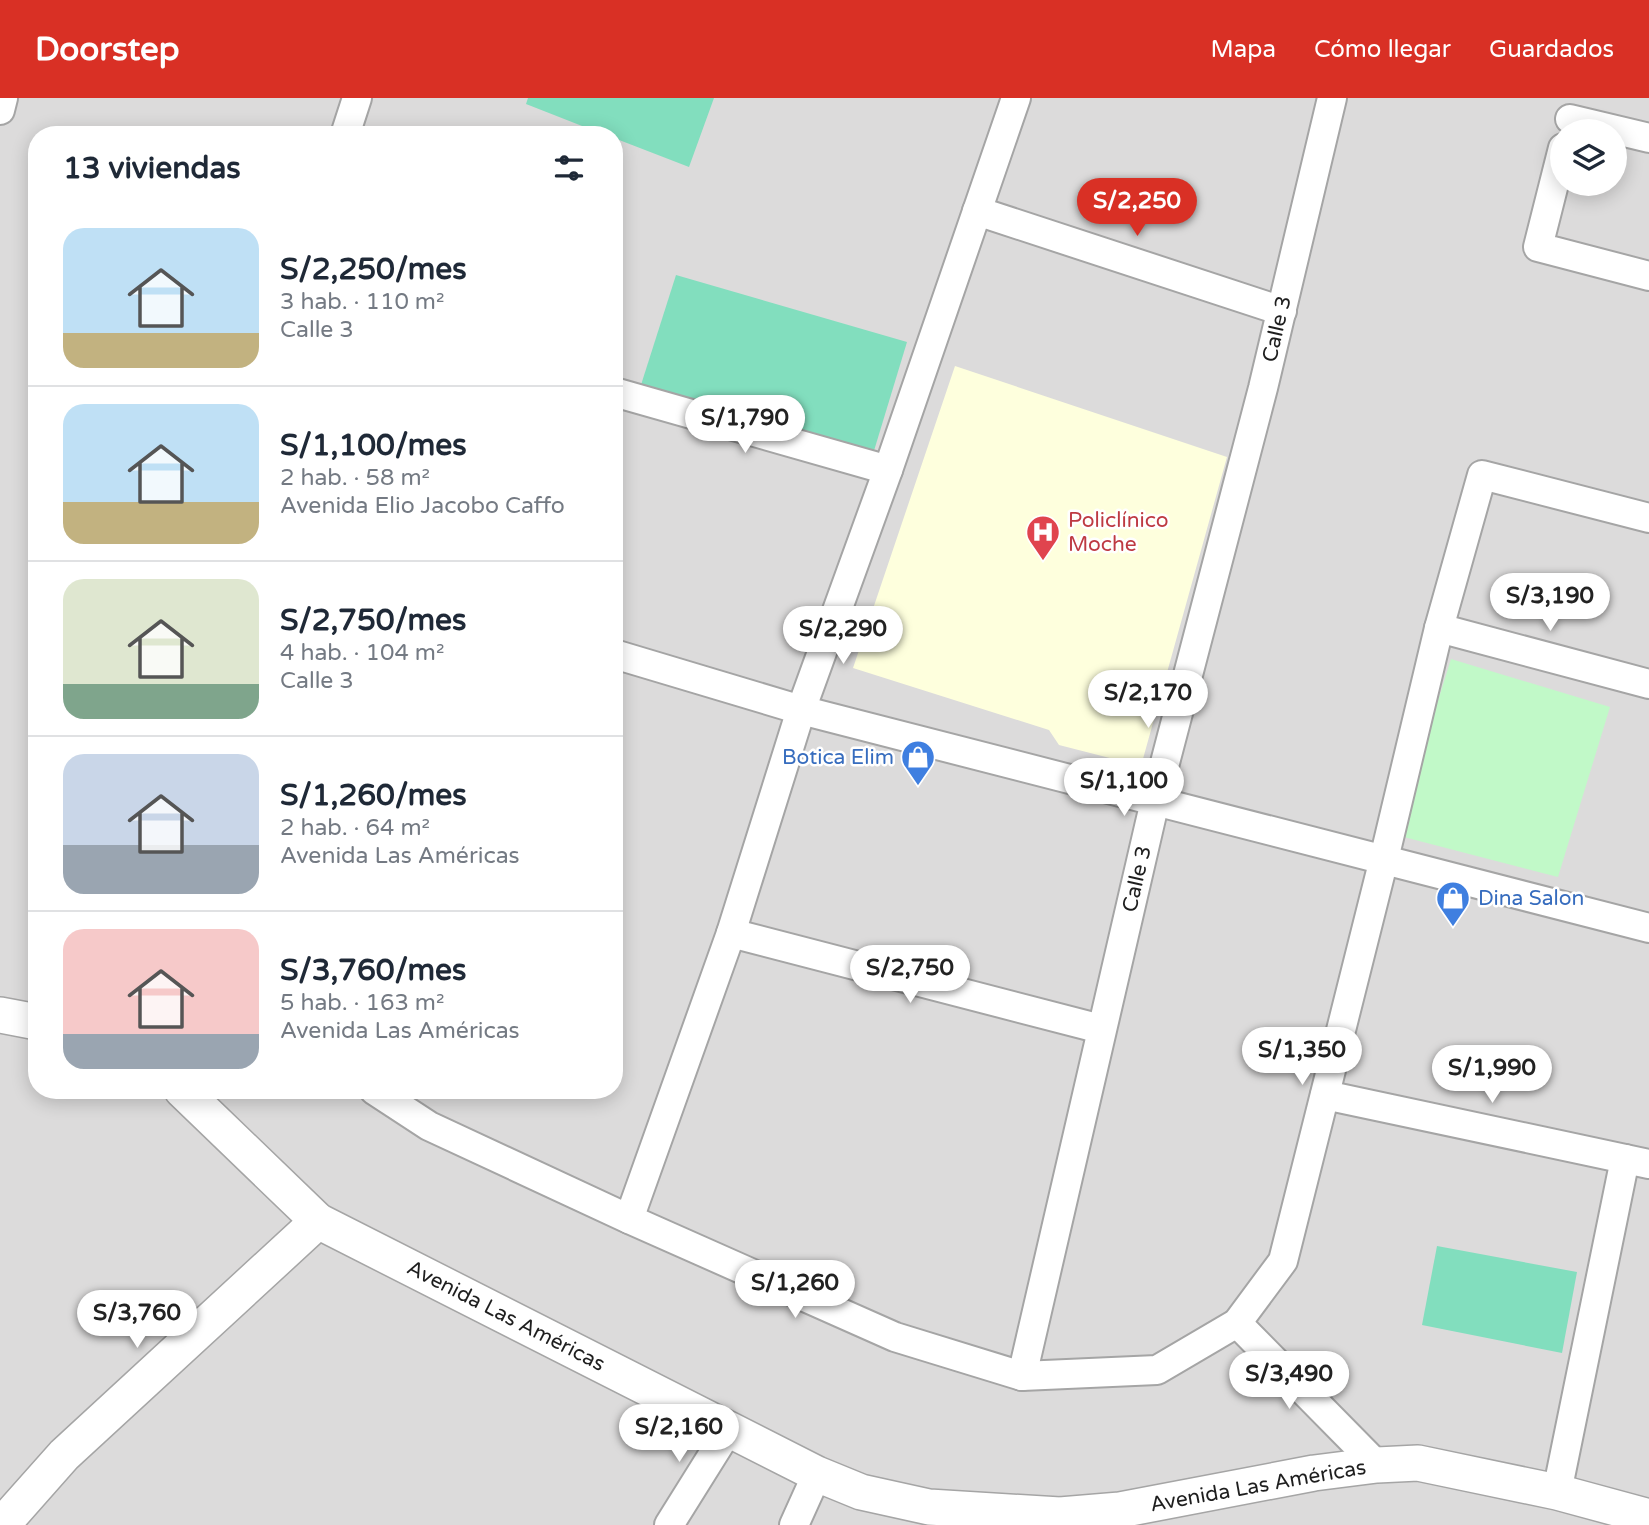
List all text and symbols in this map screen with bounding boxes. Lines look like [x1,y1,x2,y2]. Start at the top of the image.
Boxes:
text: Doorstep [35,30,180,69]
text: Mapa [1211,35,1276,64]
text: Cómo llegar [1314,35,1451,64]
text: Guardados [1489,35,1614,64]
map controls [1550,119,1627,196]
button: layers [1550,119,1627,196]
icon: filters [550,149,588,187]
text: 13 viviendas [63,150,241,187]
pin: S/2,250 [1072,178,1202,238]
text: S/2,250 [1093,187,1181,215]
text: S/2,250/mes [280,251,467,288]
icon: home [119,256,203,340]
text: 3 hab. · 110 m² [280,288,445,316]
street label: Calle 3 [1257,293,1297,365]
text: Calle 3 [280,316,354,344]
pin: S/1,790 [680,396,810,455]
text: S/1,790 [701,404,789,432]
text: S/1,100/mes [280,427,467,464]
icon: home [119,432,203,516]
text: 2 hab. · 58 m² [280,464,430,492]
text: Avenida Elio Jacobo Caffo [280,492,565,520]
place label: Policlínico Moche [1068,508,1169,557]
hospital icon: Policlínico Moche [1024,513,1062,562]
pin: S/3,190 [1485,574,1615,633]
text: S/3,190 [1506,582,1594,610]
text: S/2,750/mes [280,602,466,639]
pin: S/2,290 [778,606,908,666]
icon: home [119,607,203,691]
text: S/2,290 [799,615,887,643]
text: 4 hab. · 104 m² [280,639,445,667]
text: Calle 3 [280,667,354,695]
pin: S/2,170 [1083,670,1213,730]
text: S/2,170 [1104,679,1192,707]
shop icon: Botica Elim [899,738,937,787]
place label: Botica Elim [782,745,894,770]
pin: S/1,100 [1059,758,1189,818]
text: S/1,100 [1080,767,1168,795]
text: S/1,260/mes [280,777,467,814]
icon: home [119,782,203,866]
text: 2 hab. · 64 m² [280,814,430,842]
text: Avenida Las Américas [280,842,520,870]
street label: Calle 3 [1117,843,1157,915]
shop icon: Dina Salon [1434,879,1472,928]
place label: Dina Salon [1478,886,1584,911]
pin: S/2,750 [845,946,975,1005]
text: S/3,760/mes [280,952,466,989]
text: S/2,750 [866,954,954,982]
icon: home [119,957,203,1041]
text: 5 hab. · 163 m² [280,989,445,1017]
text: Avenida Las Américas [280,1017,520,1045]
pin: S/1,350 [1237,1028,1367,1087]
text: S/1,350 [1258,1036,1346,1064]
pin: S/1,990 [1427,1046,1557,1105]
text: S/1,990 [1448,1054,1536,1082]
street label: Avenida Las Américas [403,1255,609,1377]
pin: S/1,260 [730,1260,860,1320]
text: S/1,260 [751,1269,839,1297]
pin: S/3,760 [72,1290,202,1350]
text: S/3,760 [93,1299,181,1327]
pin: S/3,490 [1224,1352,1354,1411]
text: S/3,490 [1245,1360,1333,1388]
pin: S/2,160 [614,1404,744,1464]
text: S/2,160 [635,1413,723,1441]
street label: Avenida Las Américas [1148,1455,1368,1517]

